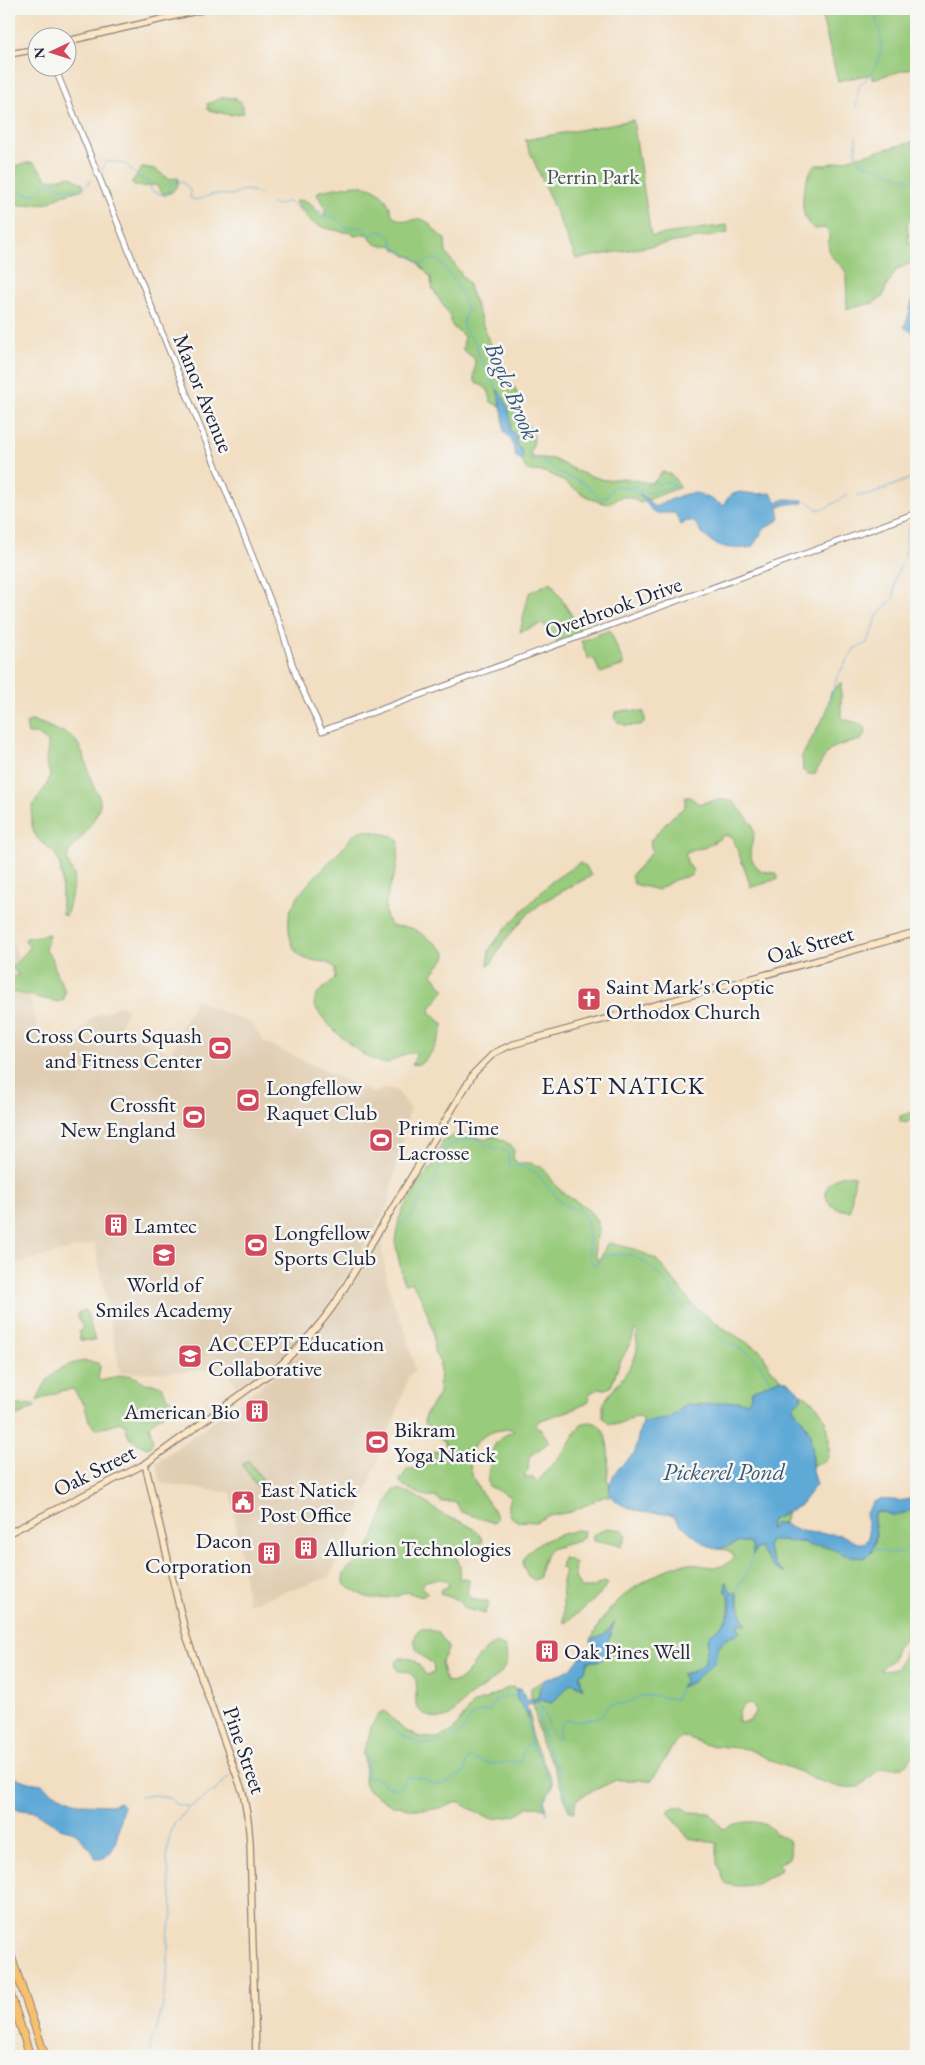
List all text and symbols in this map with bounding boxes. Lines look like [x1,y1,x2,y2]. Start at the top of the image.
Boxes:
north arrow [28,28,78,78]
text: N [30,46,48,59]
park label: Perrin Park [546,162,640,191]
street label: Manor Avenue [167,330,241,457]
water label: Bogle Brook [478,336,547,445]
street label: Overbrook Drive [541,569,686,646]
street label: Oak Street [764,918,857,971]
place label: Saint Mark's Coptic Orthodox Church [606,972,774,1026]
church icon: Saint Mark's Coptic Orthodox Church [576,986,602,1012]
place label: Cross Courts Squash and Fitness Center [25,1021,203,1075]
sports icon: Cross Courts Squash and Fitness Center [207,1035,233,1061]
district label: EAST NATICK [541,1070,705,1101]
place label: Longfellow Raquet Club [266,1073,377,1127]
sports icon: Longfellow Raquet Club [235,1087,261,1113]
place label: Crossfit New England [60,1090,177,1144]
sports icon: Crossfit New England [181,1104,207,1130]
place label: Prime Time Lacrosse [398,1113,499,1167]
sports icon: Prime Time Lacrosse [368,1127,394,1153]
place label: Lamtec [134,1211,197,1240]
building icon: Lamtec [103,1212,129,1238]
place label: Longfellow Sports Club [274,1218,376,1272]
sports icon: Longfellow Sports Club [243,1232,269,1258]
school or university icon: World of Smiles Academy [151,1242,177,1268]
place label: World of Smiles Academy [96,1270,233,1324]
place label: ACCEPT Education Collaborative [207,1329,385,1383]
school or university icon: ACCEPT Education Collaborative [177,1343,203,1369]
place label: American Bio [123,1397,240,1426]
building icon: American Bio [244,1398,270,1424]
place label: Bikram Yoga Natick [394,1415,497,1469]
sports icon: Bikram Yoga Natick [364,1429,390,1455]
street label: Oak Street [48,1437,140,1503]
water label: Pickerel Pond [663,1456,786,1487]
place label: East Natick Post Office [260,1475,358,1529]
public building icon: East Natick Post Office [230,1489,256,1515]
place label: Dacon Corporation [145,1526,252,1580]
place label: Allurion Technologies [323,1534,511,1563]
building icon: Allurion Technologies [293,1535,319,1561]
building icon: Dacon Corporation [256,1540,282,1566]
place label: Oak Pines Well [564,1637,691,1666]
building icon: Oak Pines Well [534,1638,560,1664]
street label: Pine Street [216,1703,273,1798]

